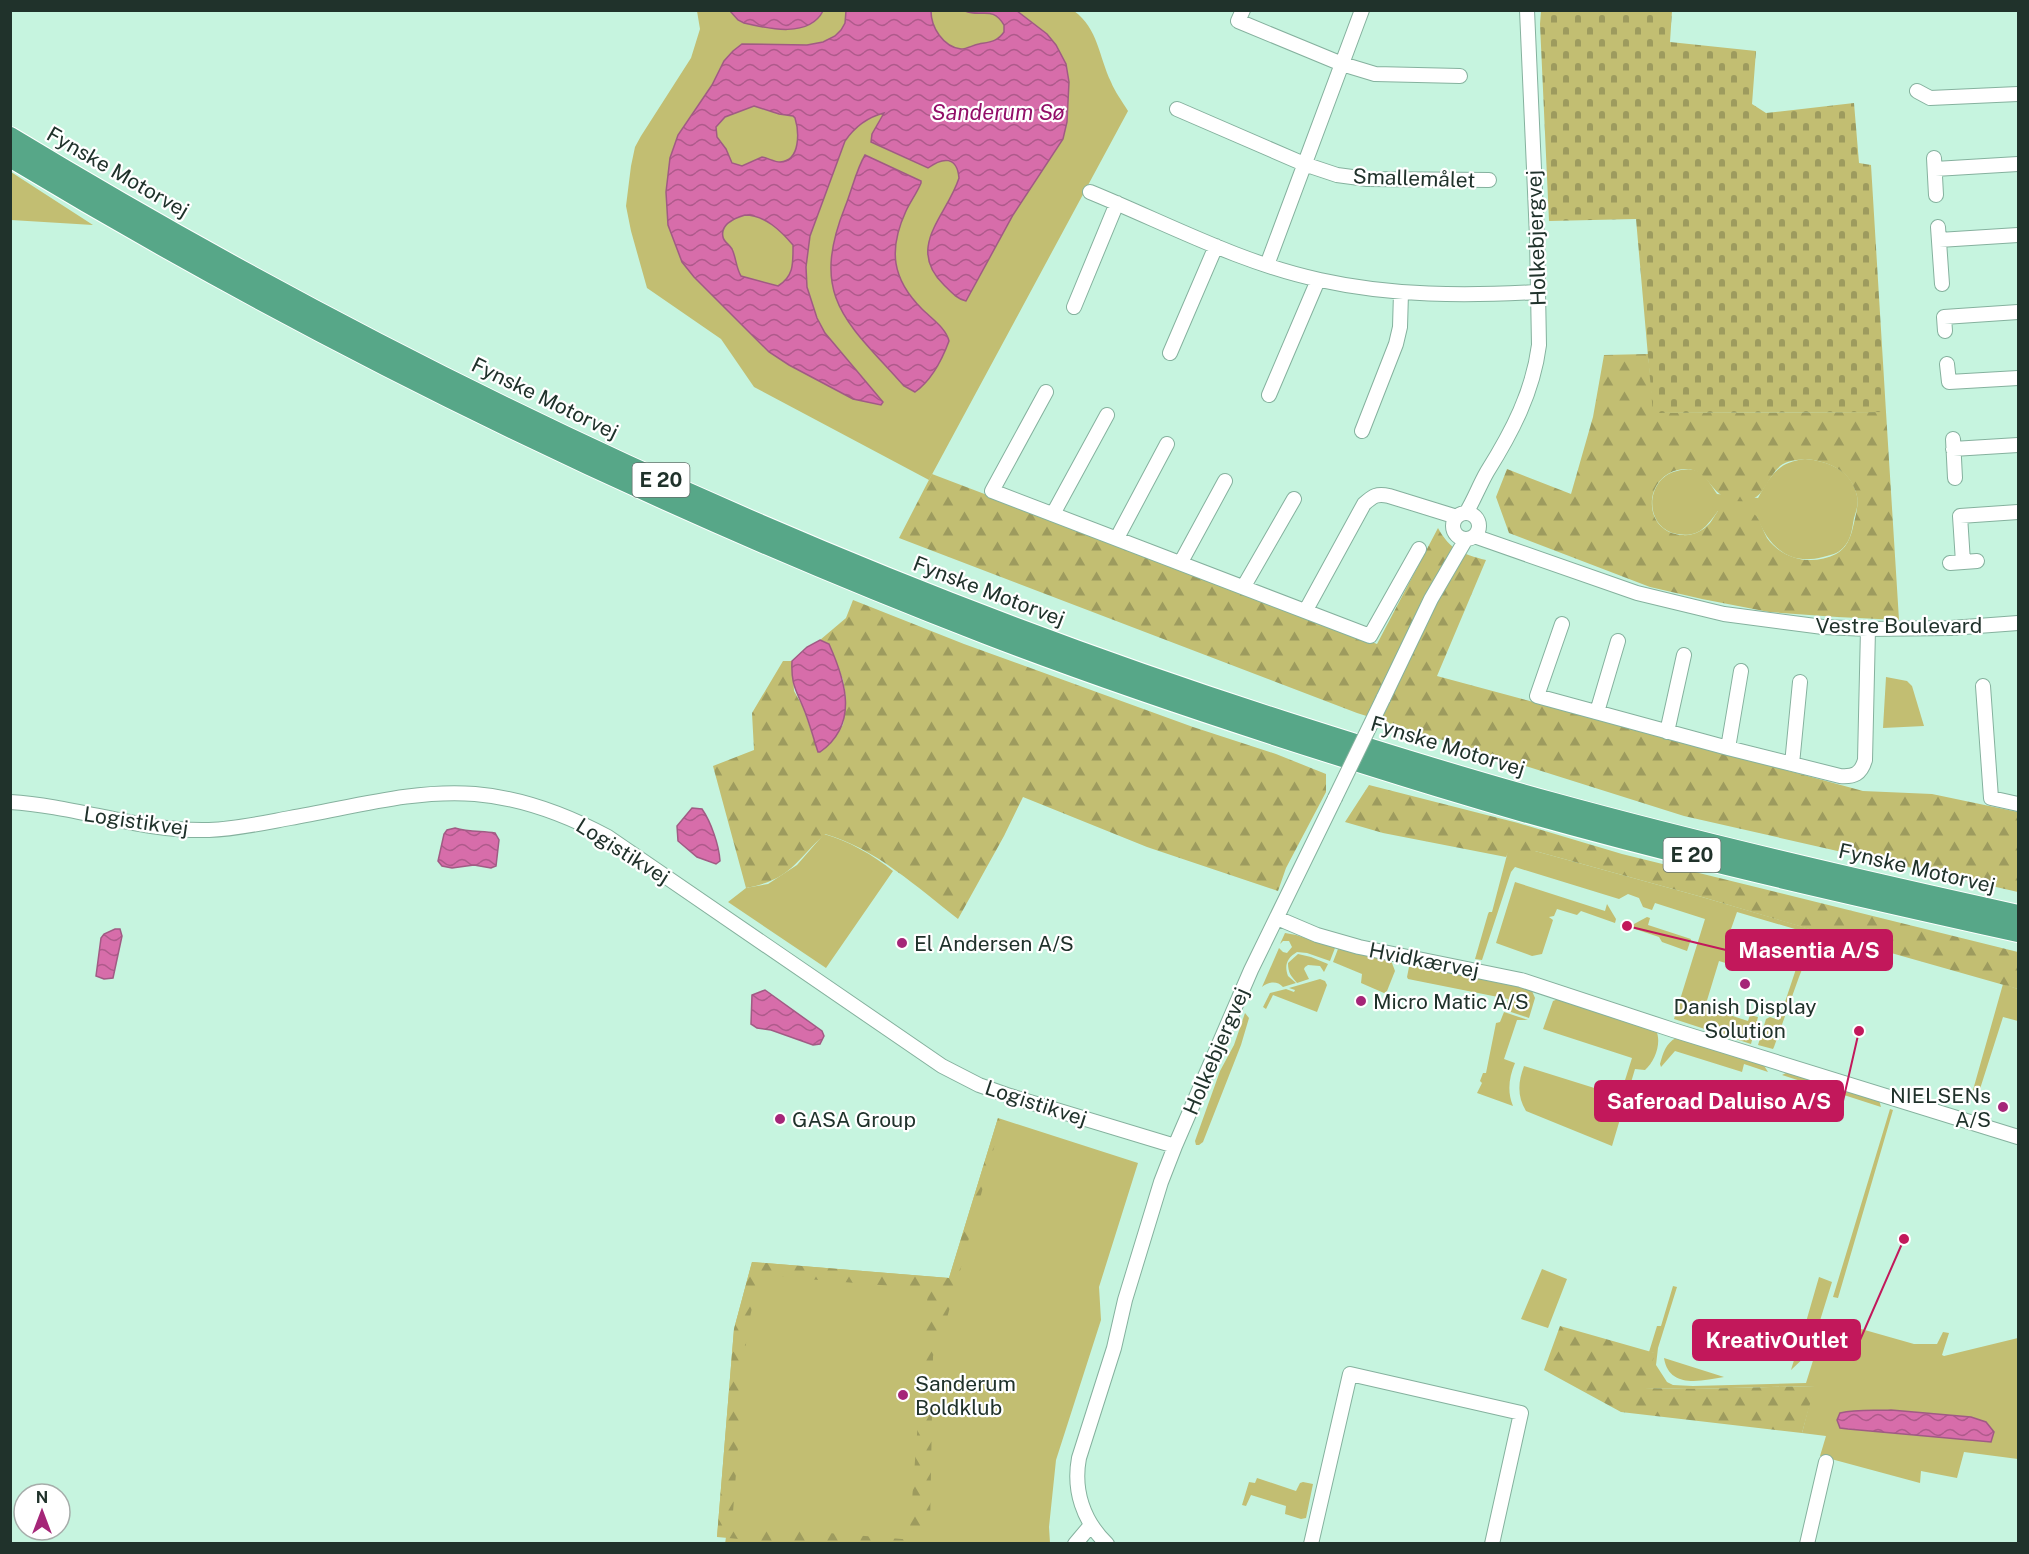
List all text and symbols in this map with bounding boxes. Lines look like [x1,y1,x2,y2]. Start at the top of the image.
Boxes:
water label: Sanderum Sø [931,99,1065,125]
street label: Fynske Motorvej [42,121,194,223]
street label: Smallemålet [1352,163,1476,193]
street label: Holkebjergvej [1521,170,1551,306]
street label: Fynske Motorvej [468,352,622,444]
road number: E 20 [632,463,690,497]
street label: Fynske Motorvej [910,551,1068,631]
street label: Vestre Boulevard [1816,613,1982,638]
street label: Fynske Motorvej [1368,711,1528,781]
street label: Logistikvej [82,801,190,841]
street label: Logistikvej [572,812,674,890]
road number: E 20 [1664,838,1720,872]
street label: Fynske Motorvej [1836,838,1998,898]
callout: Masentia A/S [1726,930,1892,970]
place label: El Andersen A/S [914,931,1074,956]
marker: El Andersen A/S [895,936,909,950]
street label: Hvidkærvej [1367,937,1481,983]
text: Masentia A/S [1738,937,1880,963]
marker: Danish Display Solution [1738,977,1752,991]
street label: Holkebjergvej [1178,984,1254,1118]
place label: Micro Matic A/S [1373,989,1529,1014]
marker: Micro Matic A/S [1354,994,1368,1008]
place label: Danish Display Solution [1674,994,1816,1043]
street label: Logistikvej [982,1075,1090,1131]
callout: Saferoad Daluiso A/S [1595,1081,1843,1121]
place label: NIELSENs A/S [1890,1083,1991,1132]
text: Saferoad Daluiso A/S [1607,1088,1831,1114]
marker: NIELSENs A/S [1996,1100,2010,1114]
place label: GASA Group [792,1107,916,1132]
marker: GASA Group [773,1112,787,1126]
callout: KreativOutlet [1693,1320,1860,1360]
text: KreativOutlet [1705,1327,1849,1353]
place label: Sanderum Boldklub [915,1371,1016,1420]
marker: Sanderum Boldklub [896,1388,910,1402]
north arrow [12,1482,72,1542]
text: N [36,1488,48,1507]

